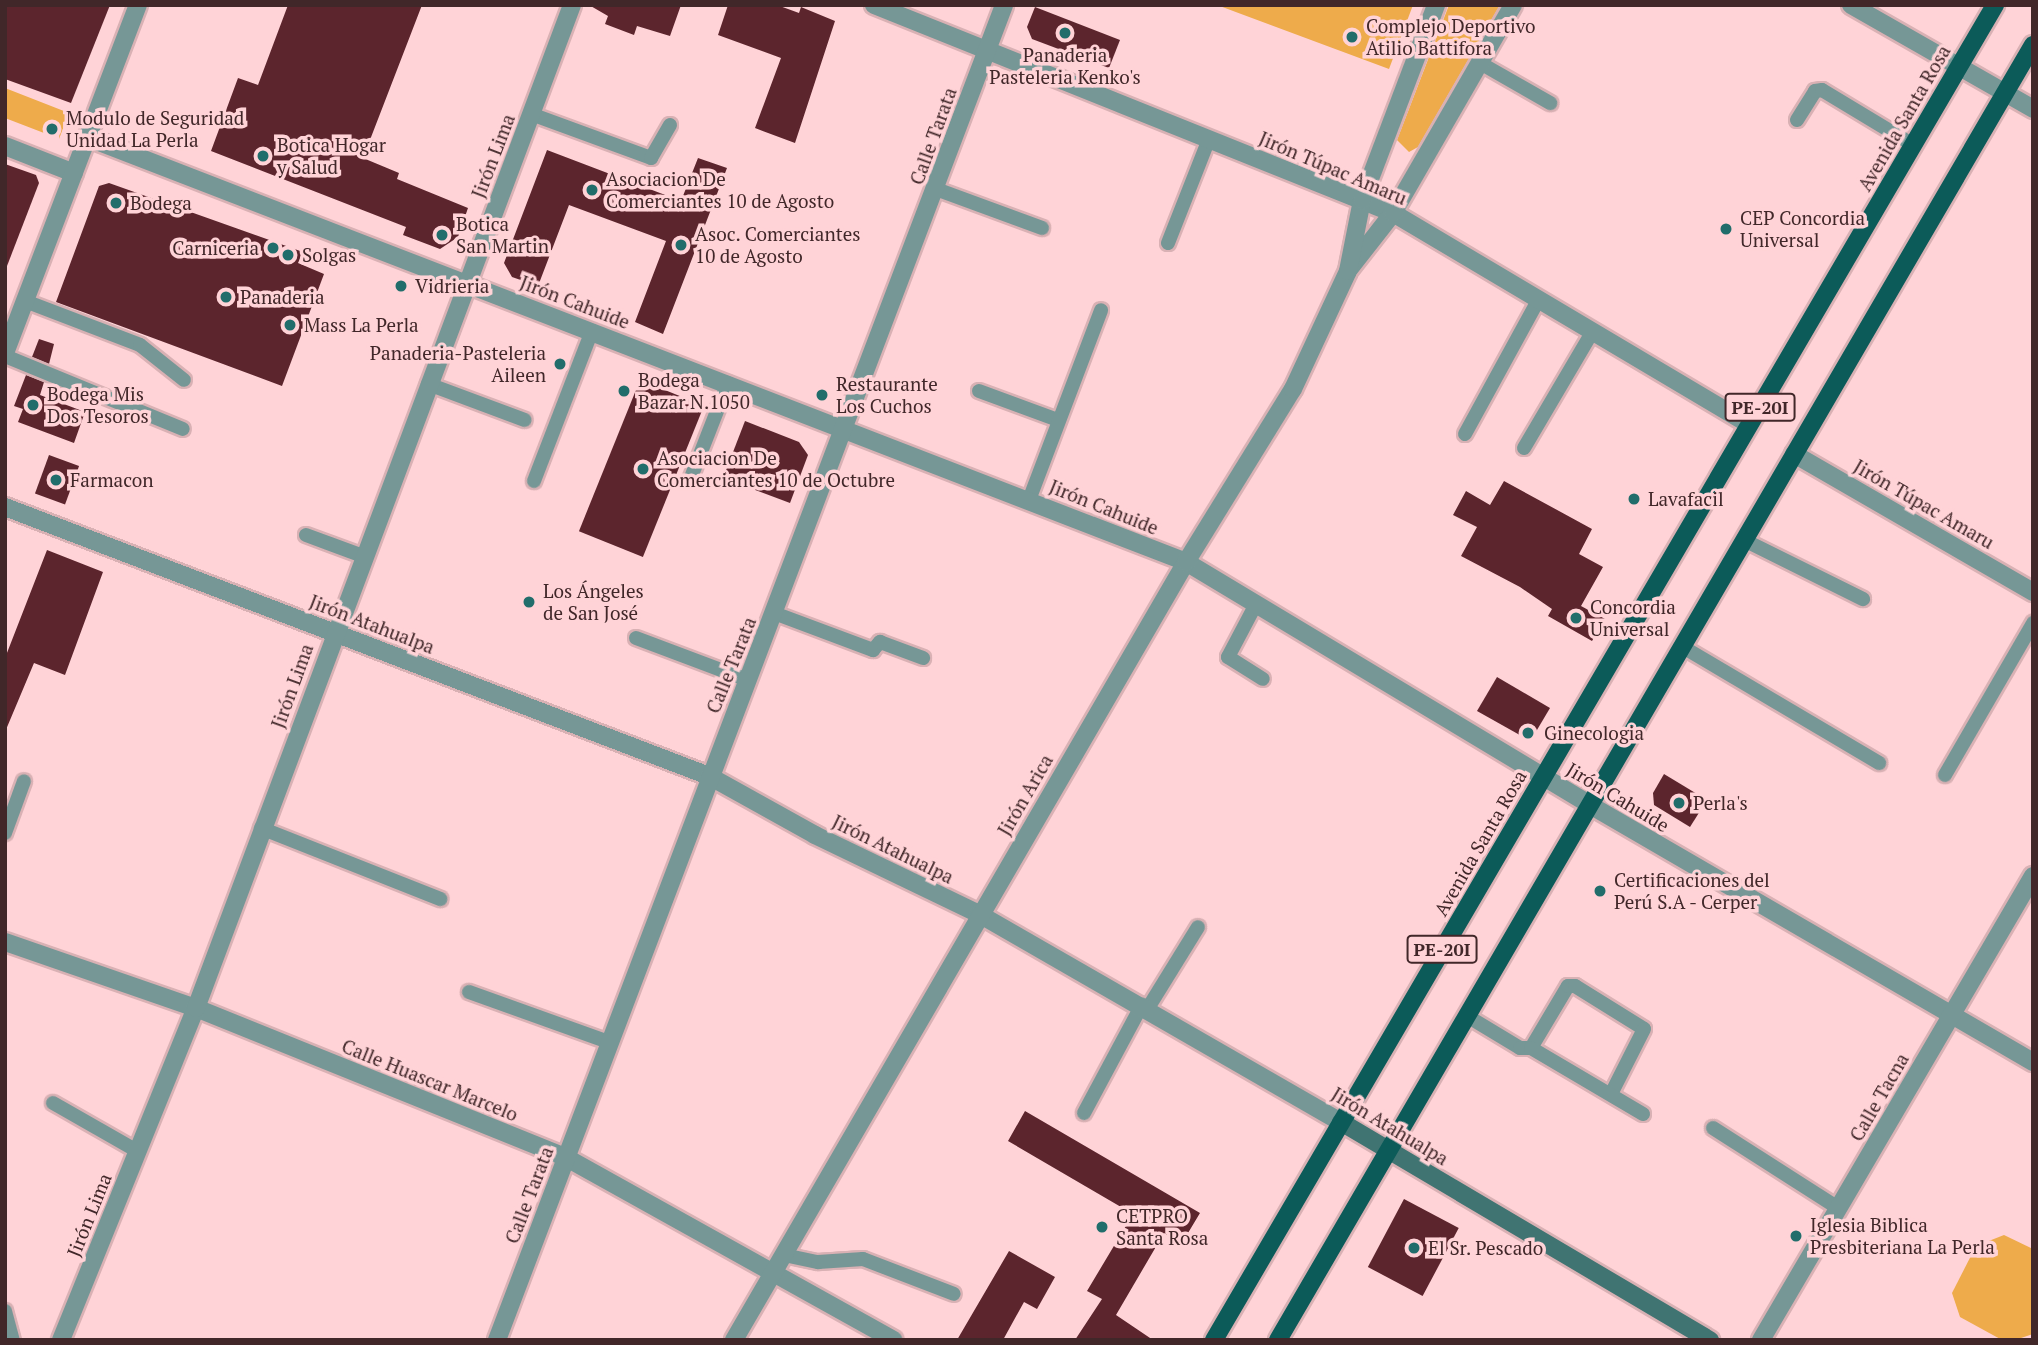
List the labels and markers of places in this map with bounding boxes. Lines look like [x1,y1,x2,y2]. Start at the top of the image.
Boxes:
place label: Complejo Deportivo Atilio Battifora [1366,15,1535,59]
marker: Panaderia Pasteleria Kenko's [1057,25,1073,41]
marker: Complejo Deportivo Atilio Battifora [1344,29,1360,45]
place label: Panaderia Pasteleria Kenko's [989,44,1141,88]
place label: Modulo de Seguridad Unidad La Perla [66,107,244,151]
marker: Modulo de Seguridad Unidad La Perla [44,121,60,137]
place label: Botica Hogar y Salud [277,134,386,178]
marker: Botica Hogar y Salud [255,148,271,164]
place label: Asociacion De Comerciantes 10 de Agosto [606,168,835,212]
marker: Asociacion De Comerciantes 10 de Agosto [584,182,600,198]
place label: Bodega [130,192,192,214]
marker: Bodega [108,195,124,211]
place label: CEP Concordia Universal [1740,207,1865,251]
place label: Botica San Martin [456,213,549,257]
marker: CEP Concordia Universal [1718,221,1734,237]
place label: Asoc. Comerciantes 10 de Agosto [695,223,861,267]
marker: Botica San Martin [434,227,450,243]
place label: Carniceria [172,237,259,259]
marker: Asoc. Comerciantes 10 de Agosto [673,237,689,253]
marker: Carniceria [265,240,281,256]
place label: Solgas [302,244,356,266]
marker: Solgas [280,247,296,263]
place label: Vidrieria [415,275,489,297]
marker: Vidrieria [393,278,409,294]
place label: Panaderia [240,286,324,308]
marker: Panaderia [218,289,234,305]
place label: Mass La Perla [304,314,419,336]
marker: Mass La Perla [282,317,298,333]
place label: Panaderia-Pasteleria Aileen [370,342,546,386]
marker: Panaderia-Pasteleria Aileen [552,356,568,372]
place label: Bodega Bazar N.1050 [638,369,750,413]
place label: Restaurante Los Cuchos [836,373,938,417]
place label: Bodega Mis Dos Tesoros [47,383,149,427]
marker: Bodega Bazar N.1050 [616,383,632,399]
marker: Restaurante Los Cuchos [814,387,830,403]
marker: Bodega Mis Dos Tesoros [25,397,41,413]
place label: Asociacion De Comerciantes 10 de Octubre [657,447,895,491]
marker: Asociacion De Comerciantes 10 de Octubre [635,461,651,477]
place label: Farmacon [70,469,154,491]
marker: Farmacon [48,472,64,488]
place label: Lavafacil [1648,488,1724,510]
marker: Lavafacil [1626,491,1642,507]
place label: Los Ángeles de San José [543,580,644,624]
marker: Los Ángeles de San José [521,594,537,610]
place label: Concordia Universal [1590,596,1676,640]
marker: Concordia Universal [1568,610,1584,626]
place label: Ginecologia [1544,722,1644,744]
marker: Ginecologia [1518,723,1538,743]
place label: Perla's [1693,792,1748,814]
marker: Perla's [1671,795,1687,811]
place label: Certificaciones del Perú S.A - Cerper [1614,869,1770,913]
marker: Certificaciones del Perú S.A - Cerper [1592,883,1608,899]
place label: CETPRO Santa Rosa [1116,1205,1208,1249]
place label: Iglesia Biblica Presbiteriana La Perla [1810,1214,1995,1258]
marker: CETPRO Santa Rosa [1094,1219,1110,1235]
marker: Iglesia Biblica Presbiteriana La Perla [1788,1228,1804,1244]
place label: El Sr. Pescado [1428,1237,1544,1259]
marker: El Sr. Pescado [1406,1240,1422,1256]

